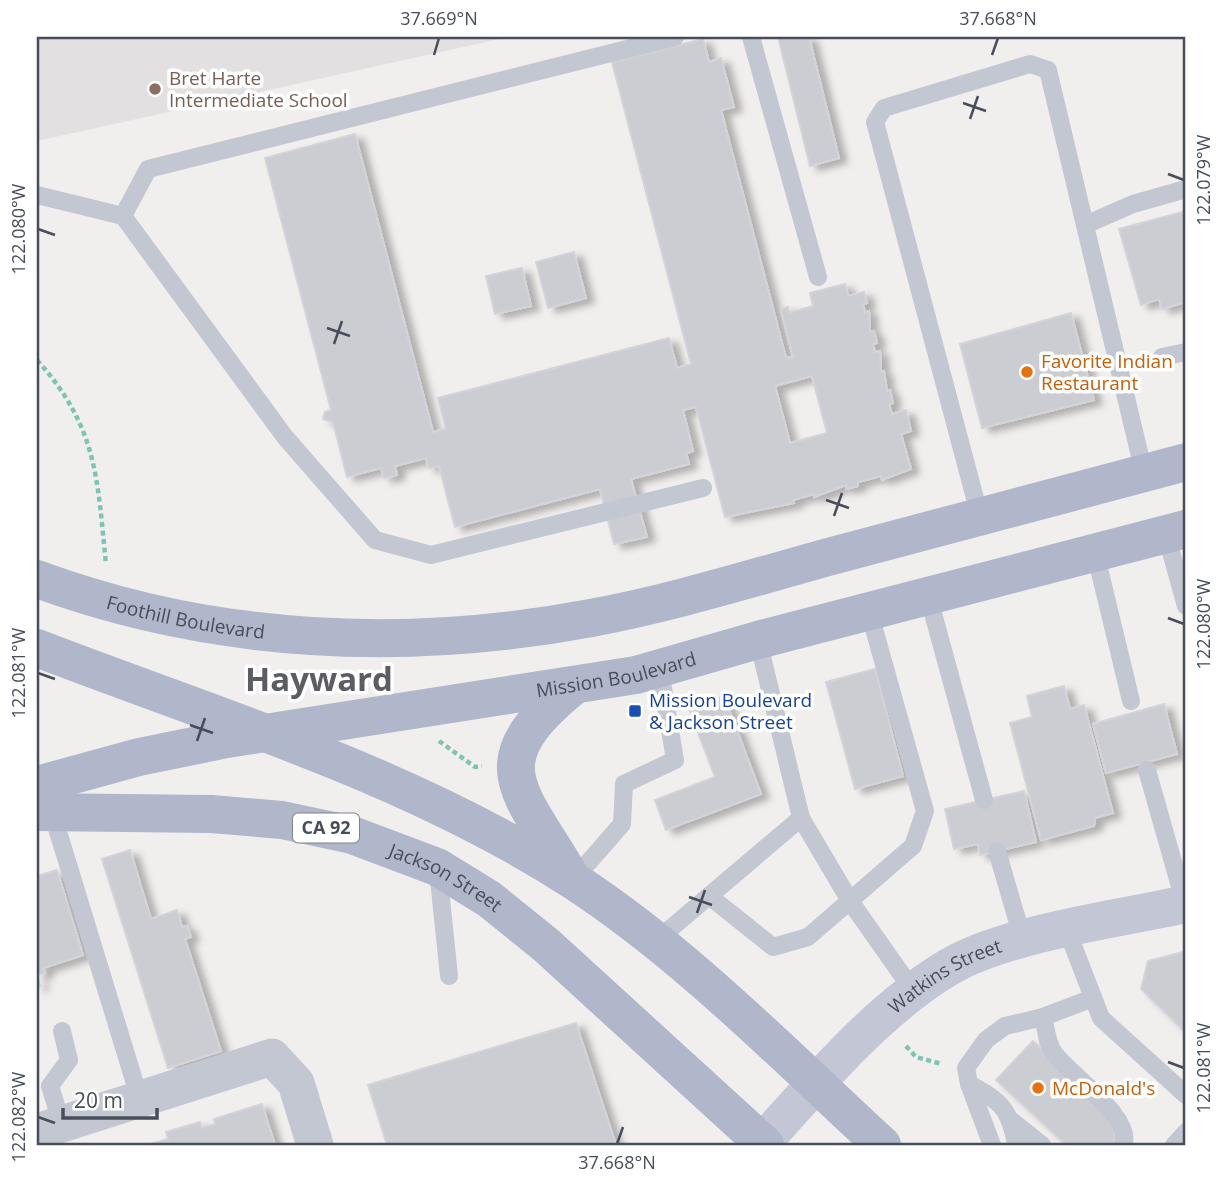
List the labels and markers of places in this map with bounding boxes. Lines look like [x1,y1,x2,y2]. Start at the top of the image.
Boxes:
place label: Bret Harte Intermediate School [169,65,348,113]
marker: Bret Harte Intermediate School [147,81,163,97]
place label: Favorite Indian Restaurant [1041,348,1173,396]
marker: Favorite Indian Restaurant [1019,364,1035,380]
place label: Mission Boulevard & Jackson Street [649,687,812,735]
marker: Mission Boulevard & Jackson Street [627,703,643,719]
place label: McDonald's [1052,1075,1155,1101]
marker: McDonald's [1030,1080,1046,1096]

